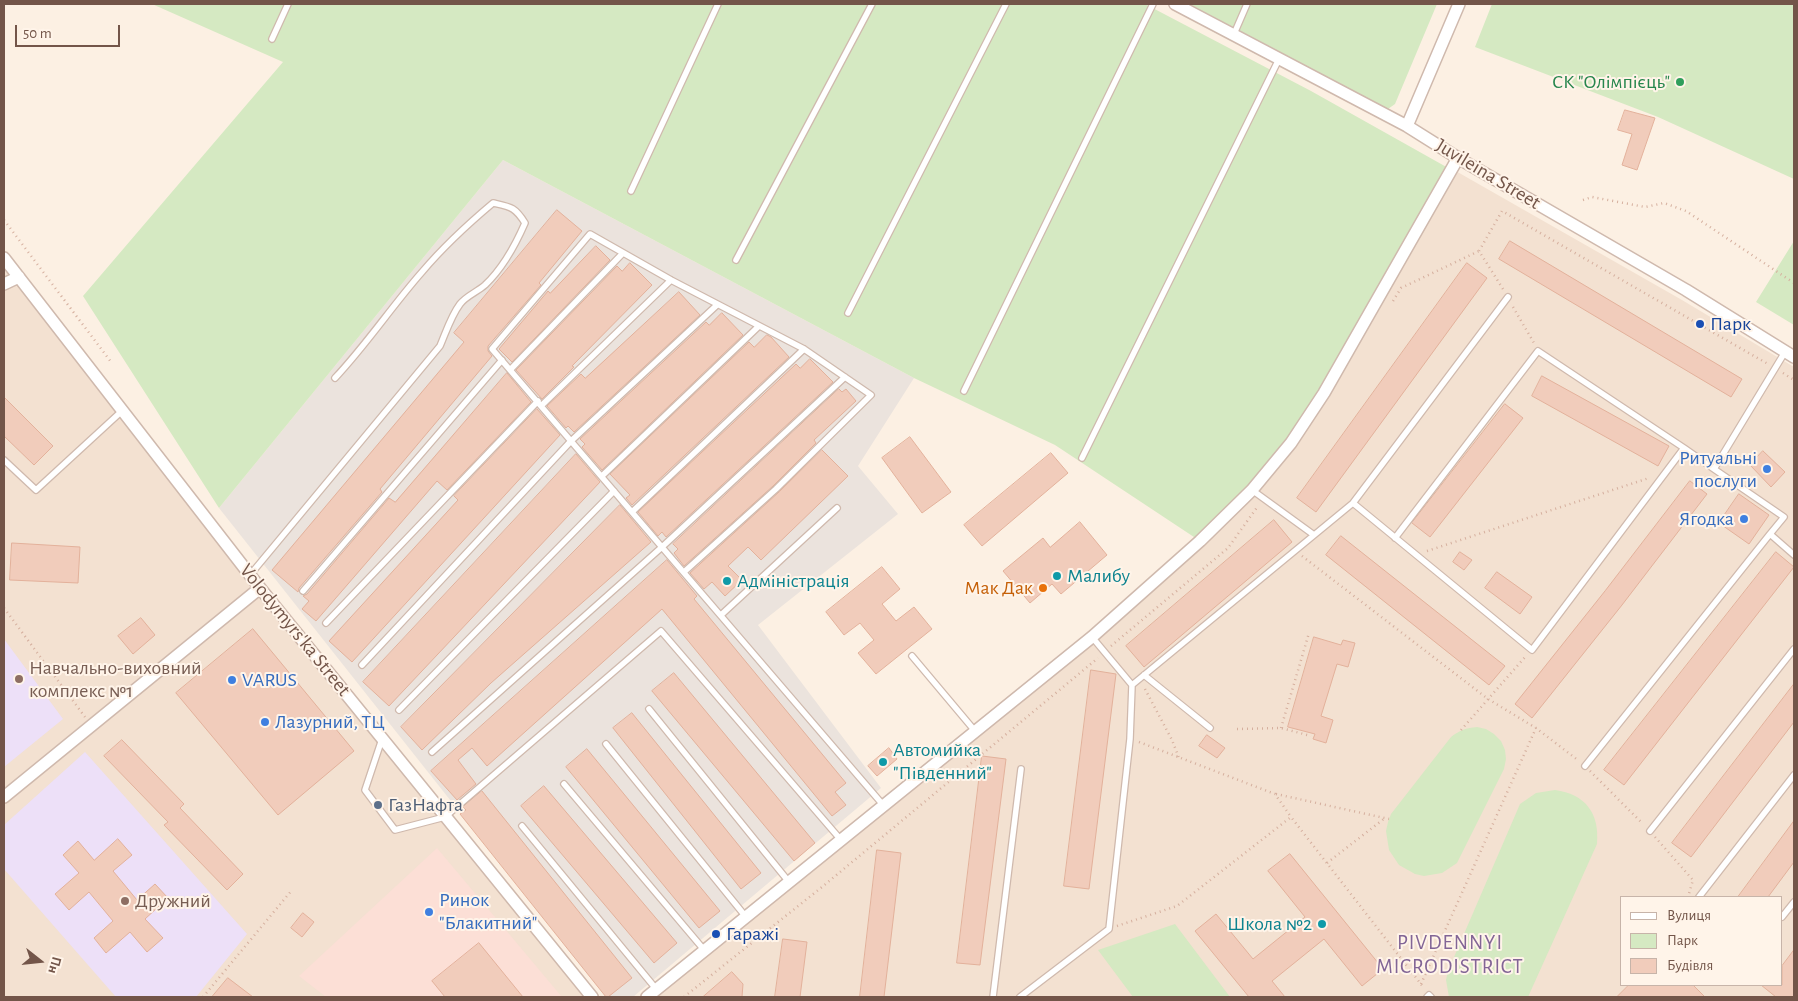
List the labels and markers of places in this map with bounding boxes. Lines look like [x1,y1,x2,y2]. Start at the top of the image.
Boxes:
place label: СК "Олімпієць" [1552,70,1670,94]
marker: СК "Олімпієць" [1674,76,1686,88]
place label: Парк [1710,312,1751,336]
marker: Парк [1694,318,1706,330]
place label: Ритуальні послуги [1679,446,1757,493]
marker: Ритуальні послуги [1761,463,1773,475]
place label: Ягодка [1679,507,1734,531]
marker: Ягодка [1738,513,1750,525]
place label: Малибу [1067,564,1130,588]
place label: Адміністрація [737,569,850,593]
marker: Малибу [1051,570,1063,582]
marker: Адміністрація [721,575,733,587]
place label: Мак Дак [964,576,1033,600]
marker: Мак Дак [1037,582,1049,594]
place label: Навчально-виховний комплекс №1 [29,656,202,703]
place label: VARUS [242,668,297,692]
marker: Навчально-виховний комплекс №1 [13,673,25,685]
marker: VARUS [226,674,238,686]
place label: Лазурний, ТЦ [275,710,385,734]
marker: Лазурний, ТЦ [259,716,271,728]
place label: Автомийка "Південний" [893,738,992,785]
marker: Автомийка "Південний" [877,756,889,768]
place label: ГазНафта [388,793,463,817]
marker: ГазНафта [372,799,384,811]
place label: Ринок "Блакитний" [439,888,537,935]
place label: Дружний [135,889,211,913]
marker: Дружний [119,895,131,907]
marker: Ринок "Блакитний" [423,906,435,918]
place label: Школа №2 [1227,912,1312,936]
marker: Школа №2 [1316,918,1328,930]
place label: Гаражі [726,922,779,946]
marker: Гаражі [710,928,722,940]

